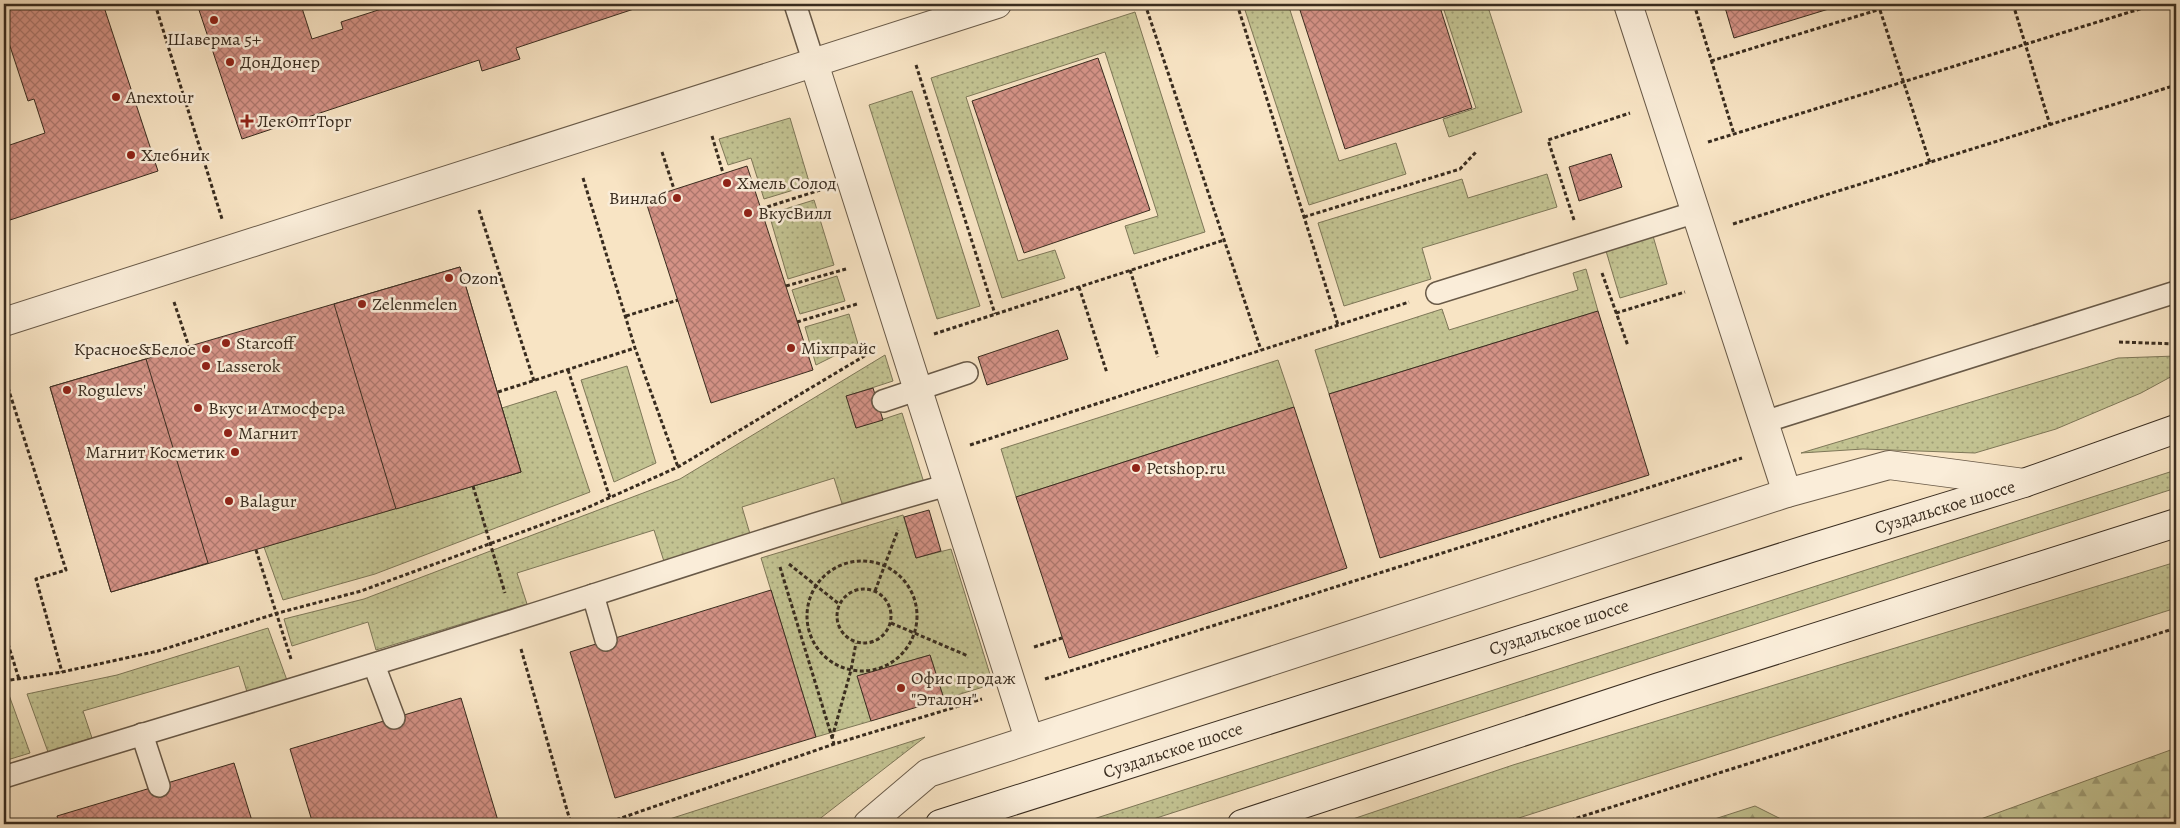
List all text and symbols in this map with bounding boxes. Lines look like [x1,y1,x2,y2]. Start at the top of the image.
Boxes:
marker: Шаверма 5+ [208,14,220,26]
place label: Шаверма 5+ [167,27,261,51]
place label: ДонДонер [240,50,320,74]
marker: ДонДонер [224,56,236,68]
place label: Anextour [125,85,194,109]
marker: Anextour [110,91,122,103]
place label: ЛекОптТорг [257,109,352,133]
marker: ЛекОптТорг [241,115,253,127]
place label: Хлебник [141,143,210,167]
marker: Хлебник [125,149,137,161]
place label: Хмель Солод [737,171,837,195]
marker: Хмель Солод [721,177,733,189]
place label: Винлаб [609,186,667,210]
marker: Винлаб [671,192,683,204]
place label: ВкусВилл [758,201,832,225]
marker: ВкусВилл [742,207,754,219]
place label: Ozon [459,266,499,290]
marker: Ozon [443,272,455,284]
place label: Zelenmelen [372,292,458,316]
marker: Zelenmelen [356,298,368,310]
place label: Starcoff [236,331,297,355]
place label: Mixпрайс [801,336,876,360]
place label: Красное&Белое [74,337,196,361]
marker: Starcoff [220,337,232,349]
marker: Mixпрайс [785,342,797,354]
marker: Красное&Белое [200,343,212,355]
place label: Lasserok [216,354,281,378]
marker: Lasserok [200,360,212,372]
place label: Rogulevs' [77,378,146,402]
marker: Rogulevs' [61,384,73,396]
place label: Вкус и Атмосфера [208,396,346,420]
marker: Вкус и Атмосфера [192,402,204,414]
place label: Магнит [238,421,298,445]
marker: Магнит [222,427,234,439]
place label: Магнит Косметик [86,440,225,464]
marker: Магнит Косметик [229,446,241,458]
place label: Petshop.ru [1146,456,1226,480]
marker: Petshop.ru [1130,462,1142,474]
street label: Суздальское шоссе [1872,474,2018,540]
place label: Balagur [239,489,297,513]
marker: Balagur [223,495,235,507]
street label: Суздальское шоссе [1486,593,1632,661]
place label: Офис продаж "Эталон" [911,666,1016,711]
marker: Офис продаж "Эталон" [895,682,907,694]
street label: Суздальское шоссе [1100,716,1246,784]

